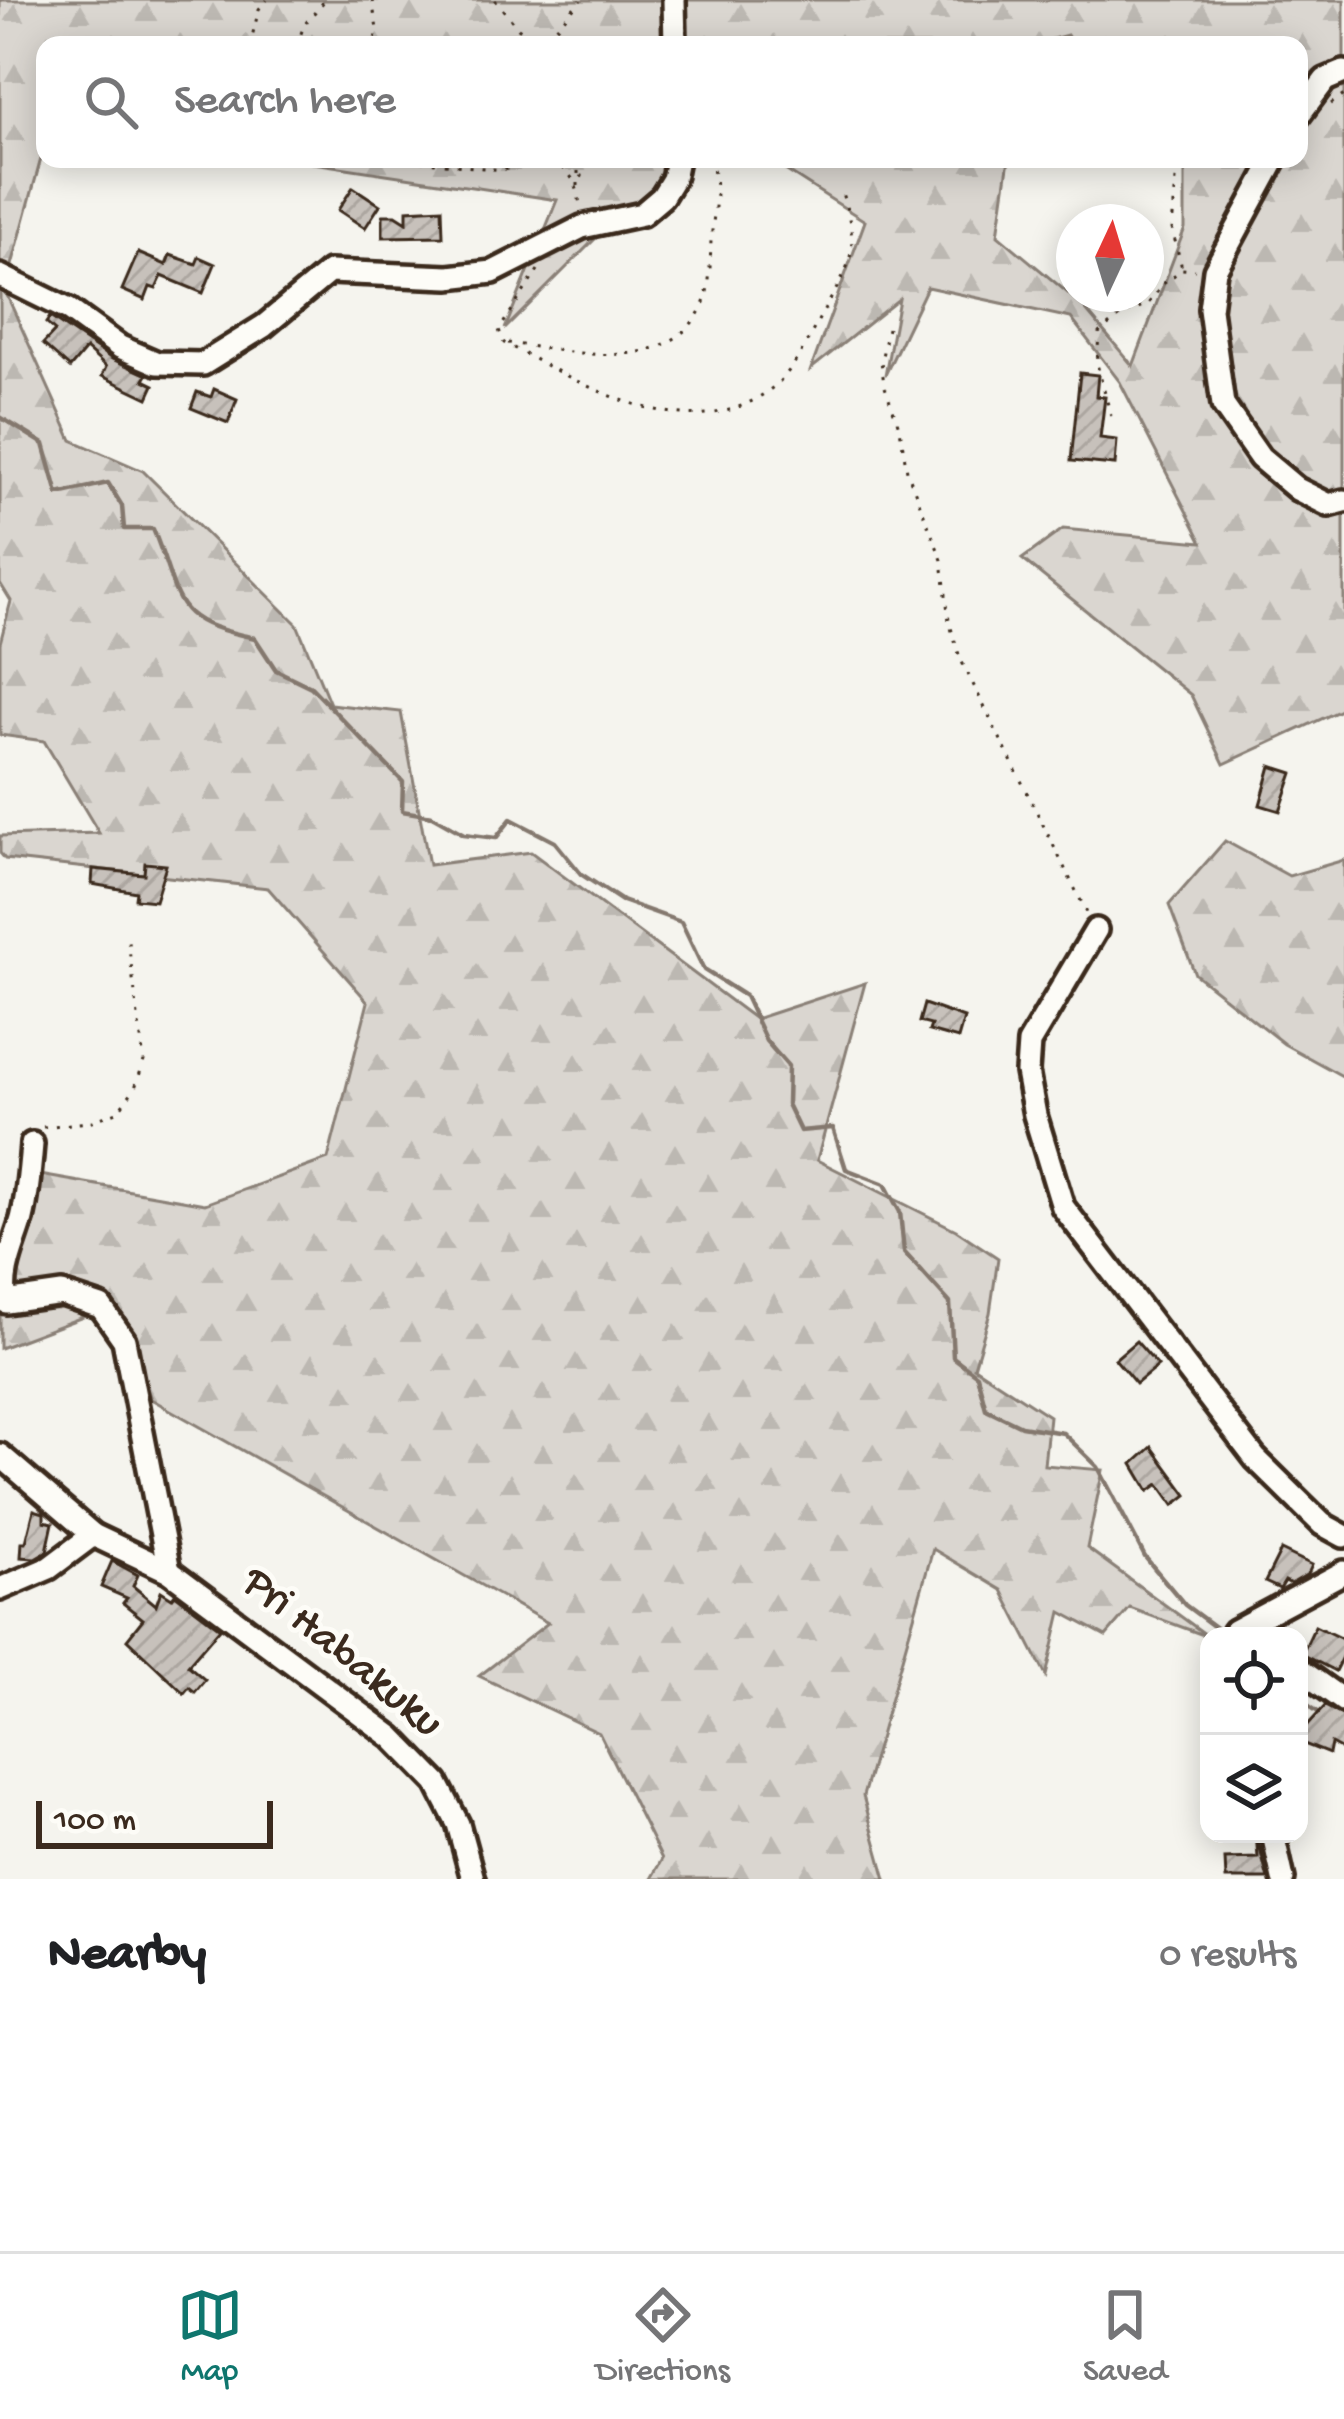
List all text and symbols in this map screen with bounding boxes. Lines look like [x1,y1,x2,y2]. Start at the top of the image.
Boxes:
search box [36,36,1308,168]
icon: search [78,69,144,135]
text: Search here [174,76,396,129]
north arrow [1056,204,1164,312]
street label: Pri Habakuku [228,1556,452,1751]
map controls [1200,1627,1308,1843]
button: locate [1200,1627,1308,1735]
button: layers [1200,1735,1308,1843]
scale bar [36,1795,273,1848]
text: 100 m [54,1803,136,1841]
text: Nearby [48,1927,206,1987]
text: 0 results [1159,1934,1296,1980]
tab: Map [177,2282,243,2392]
tab: Directions [596,2282,730,2392]
tab: Saved [1083,2282,1167,2392]

